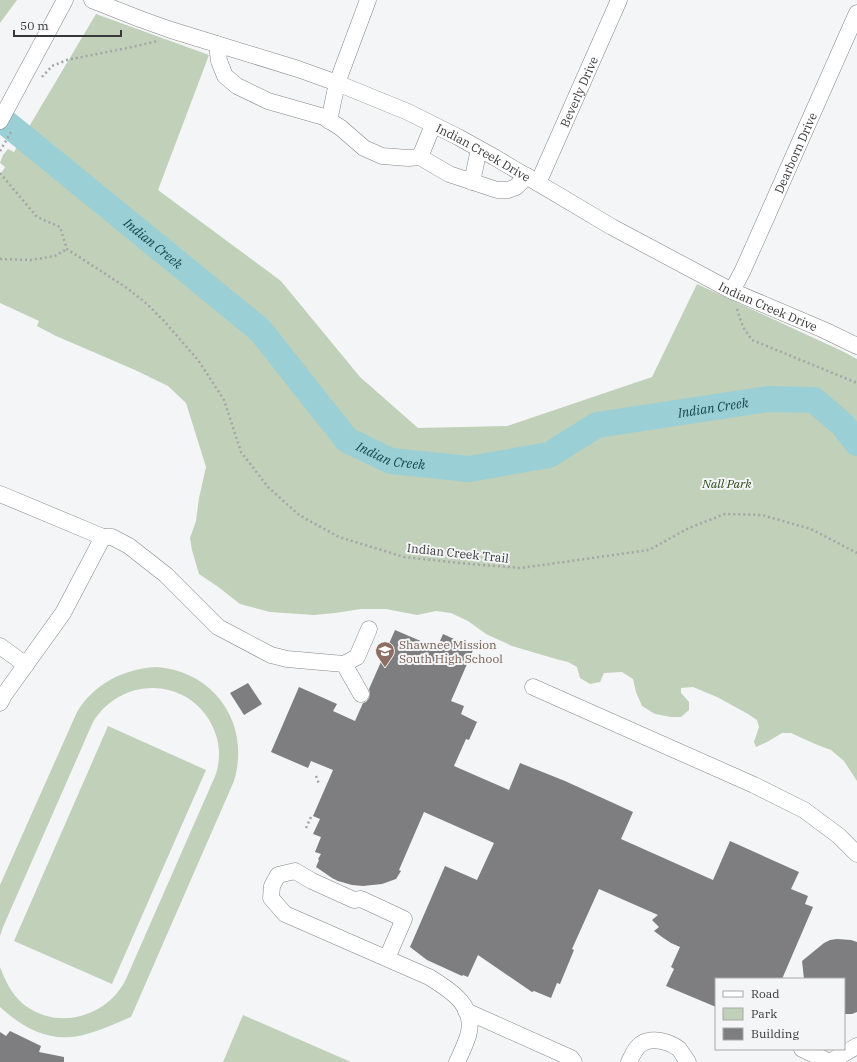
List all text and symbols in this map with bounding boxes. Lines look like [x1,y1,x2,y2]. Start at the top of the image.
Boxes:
scale bar [14,12,121,38]
text: 50 m [20,18,49,33]
street label: Beverly Drive [556,54,601,129]
street label: Dearborn Drive [770,110,820,196]
street label: Indian Creek Drive [434,120,533,185]
water label: Indian Creek [120,213,187,272]
street label: Indian Creek Drive [716,278,820,334]
water label: Indian Creek [675,394,750,421]
water label: Indian Creek [353,437,426,473]
park label: Nall Park [701,476,752,491]
street label: Indian Creek Trail [406,540,510,566]
place label: Shawnee Mission South High School [399,637,503,666]
school or university icon: Shawnee Mission South High School [374,640,396,668]
legend [715,978,845,1050]
text: Road [751,986,780,1001]
text: Park [751,1006,777,1021]
text: Building [751,1026,799,1041]

